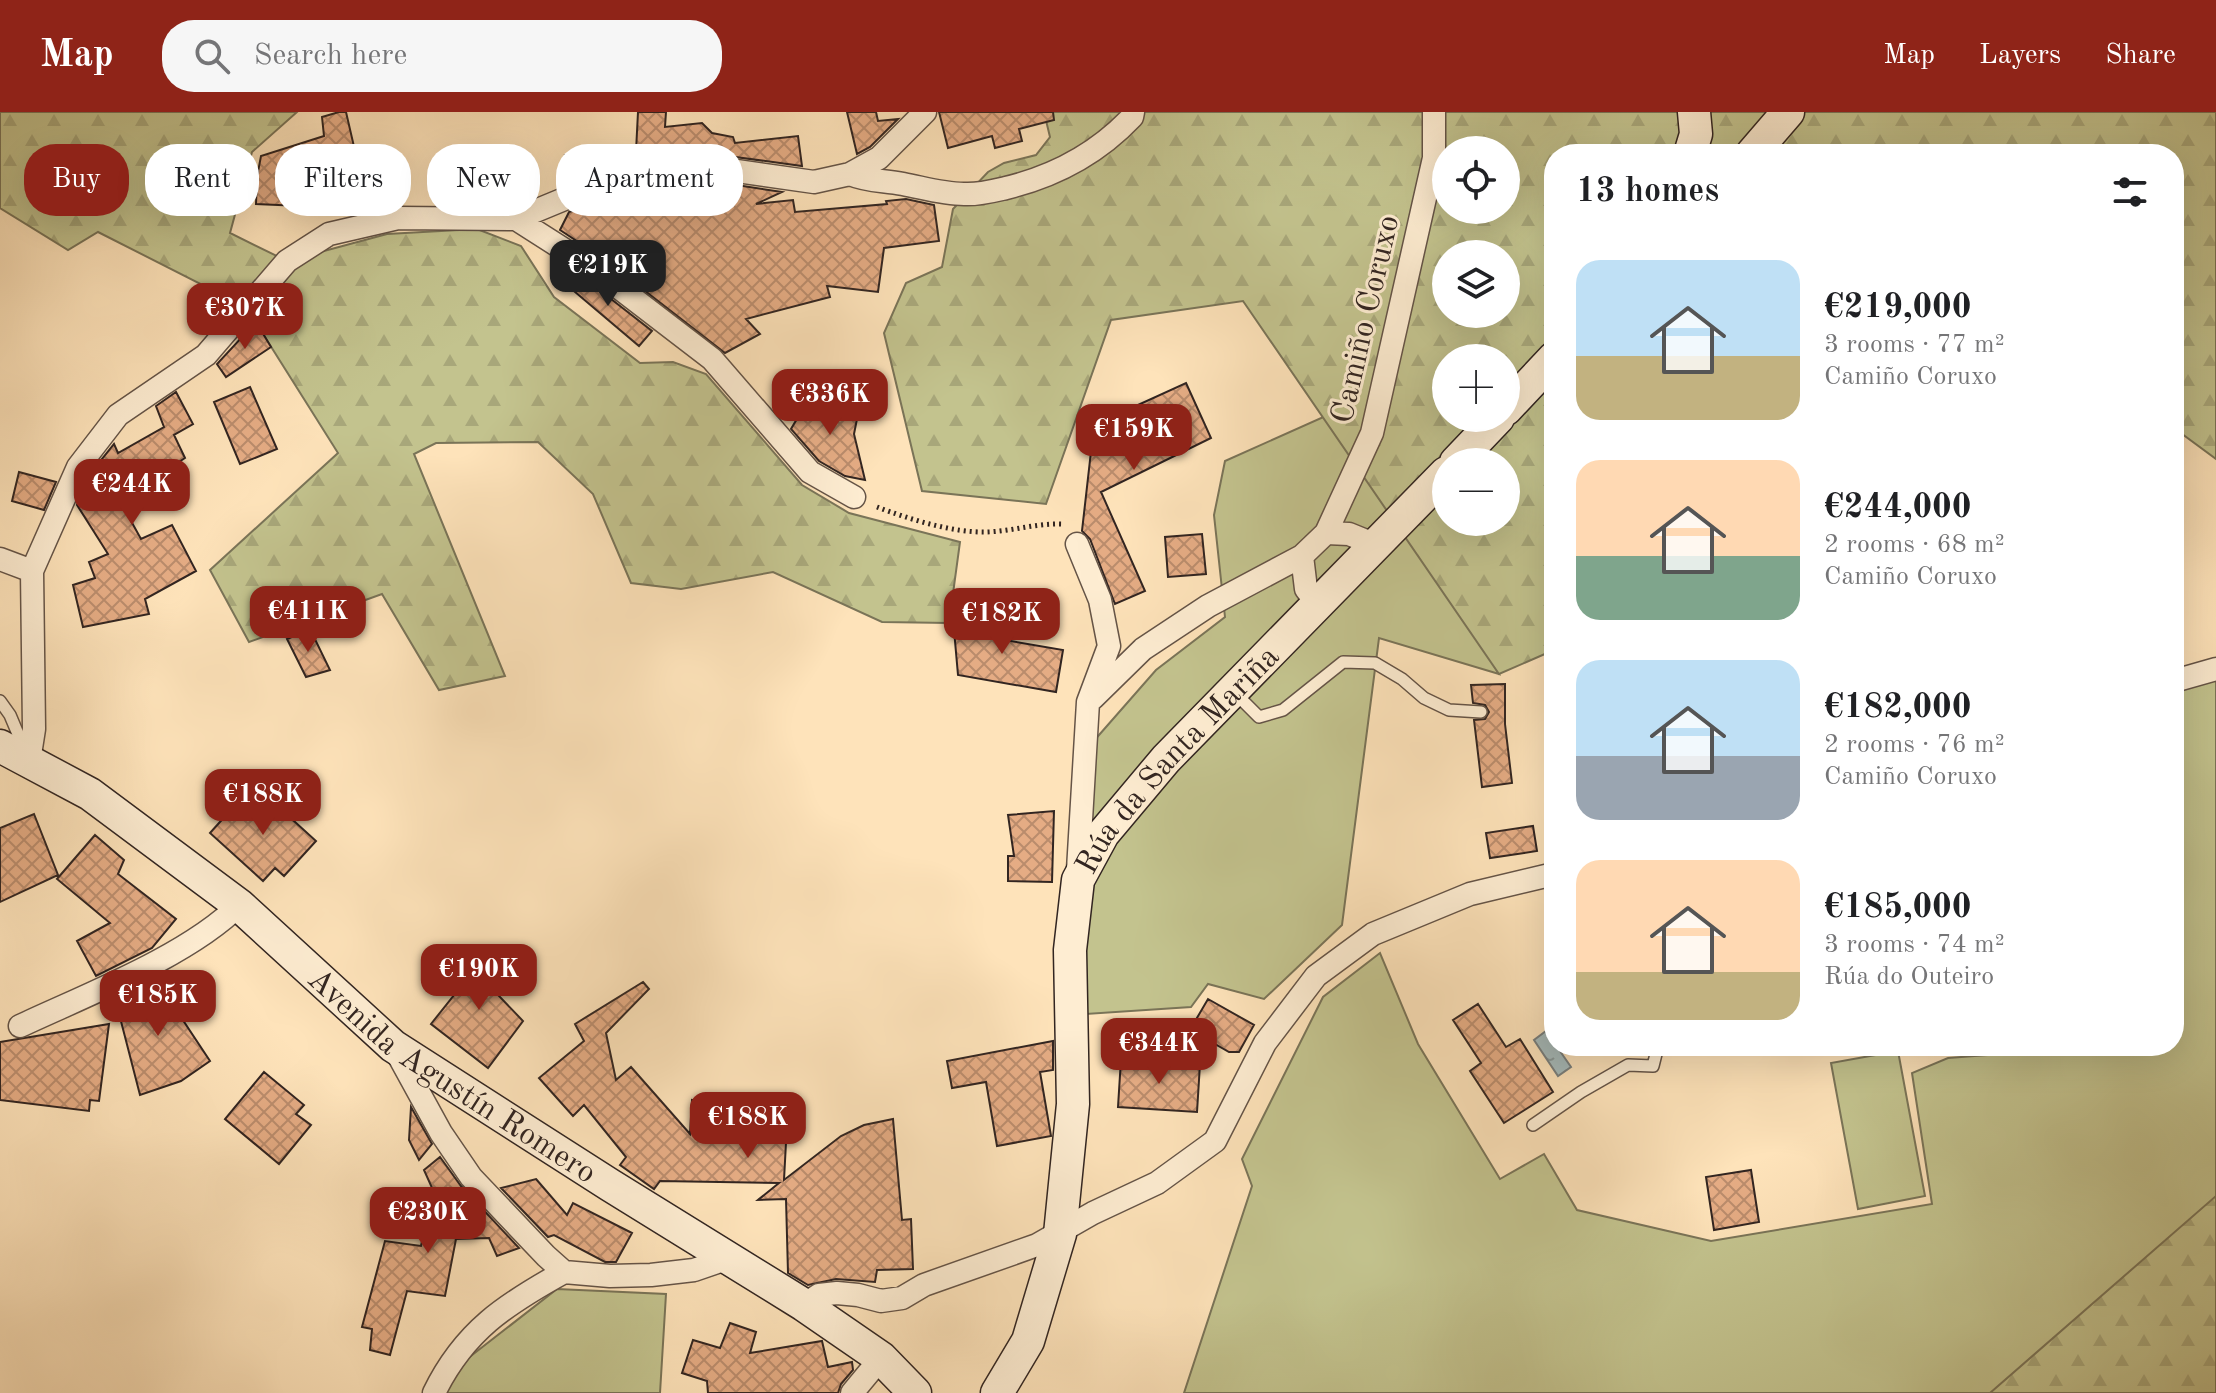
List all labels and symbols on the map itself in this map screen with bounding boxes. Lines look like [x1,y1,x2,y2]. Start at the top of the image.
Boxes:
street label: Camiño Coruxo [1327,212,1406,427]
pin: €219K [552,240,664,308]
pin: €307K [189,283,301,351]
pin: €336K [774,369,886,437]
pin: €159K [1078,404,1190,472]
pin: €244K [76,459,188,527]
pin: €411K [252,586,364,654]
pin: €182K [946,588,1058,656]
street label: Rúa da Santa Mariña [1071,641,1287,880]
pin: €188K [207,769,319,837]
pin: €190K [423,944,535,1012]
street label: Avenida Agustín Romero [301,963,601,1191]
pin: €185K [102,970,214,1038]
pin: €344K [1103,1018,1215,1086]
pin: €188K [692,1092,804,1160]
pin: €230K [372,1187,484,1255]

